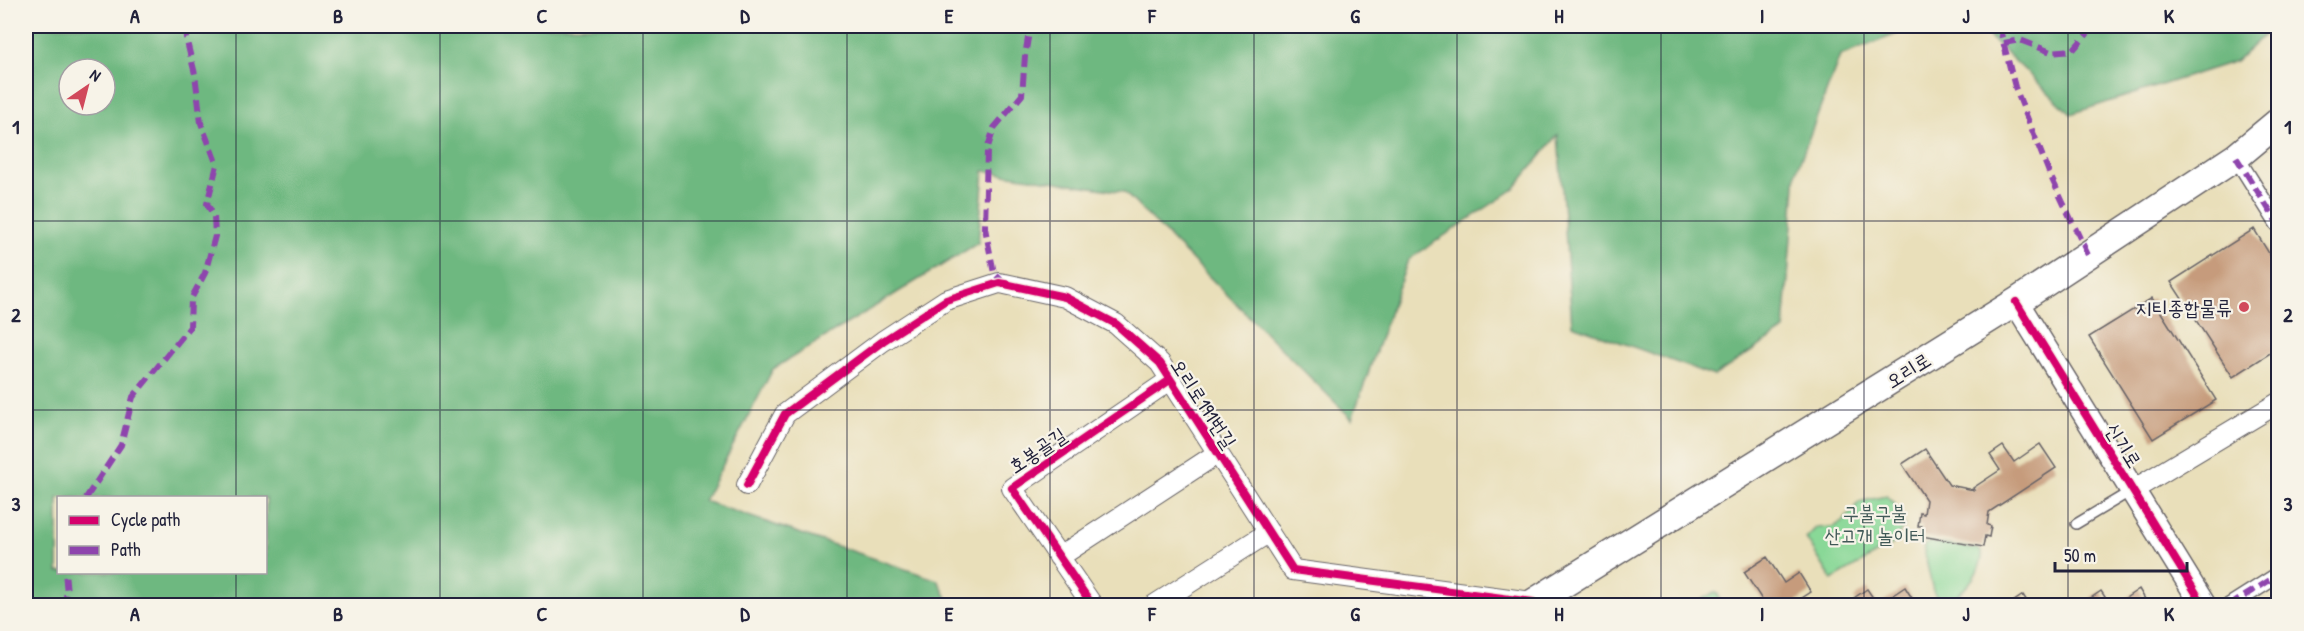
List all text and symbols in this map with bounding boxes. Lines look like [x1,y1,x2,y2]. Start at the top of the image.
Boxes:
text: A [130,2,140,29]
text: B [333,2,343,29]
text: C [537,2,548,29]
text: D [740,2,750,29]
text: E [945,2,954,29]
text: F [1147,2,1157,29]
text: G [1350,2,1360,29]
text: H [1554,2,1564,29]
text: I [1760,2,1764,29]
text: J [1962,2,1970,29]
text: K [2164,2,2175,29]
north arrow [57,57,117,117]
text: N [86,63,106,86]
text: 1 [12,113,20,140]
text: 1 [2284,113,2292,140]
place label: 지티종합물류 [2135,294,2232,321]
marker: 지티종합물류 [2237,300,2251,314]
text: 2 [11,301,21,328]
text: 2 [2283,301,2293,328]
street label: 오리로 [1880,346,1936,394]
street label: 오리로191번길 [1165,353,1243,453]
street label: 신기로 [2100,417,2148,473]
street label: 호봉골길 [1003,421,1071,479]
text: 3 [12,490,21,517]
text: 3 [2284,490,2293,517]
legend [57,496,267,574]
park label: 구불구불 산고개 놀이터 [1824,499,1926,549]
text: Cycle path [111,507,181,532]
scale bar [2055,535,2187,573]
text: Path [111,537,141,562]
text: 50 m [2064,543,2096,568]
text: A [130,600,140,627]
text: B [333,600,343,627]
text: C [537,600,548,627]
text: D [740,600,750,627]
text: E [945,600,954,627]
text: F [1147,600,1157,627]
text: G [1350,600,1360,627]
text: H [1554,600,1564,627]
text: I [1760,600,1764,627]
text: J [1962,600,1970,627]
text: K [2164,600,2175,627]

